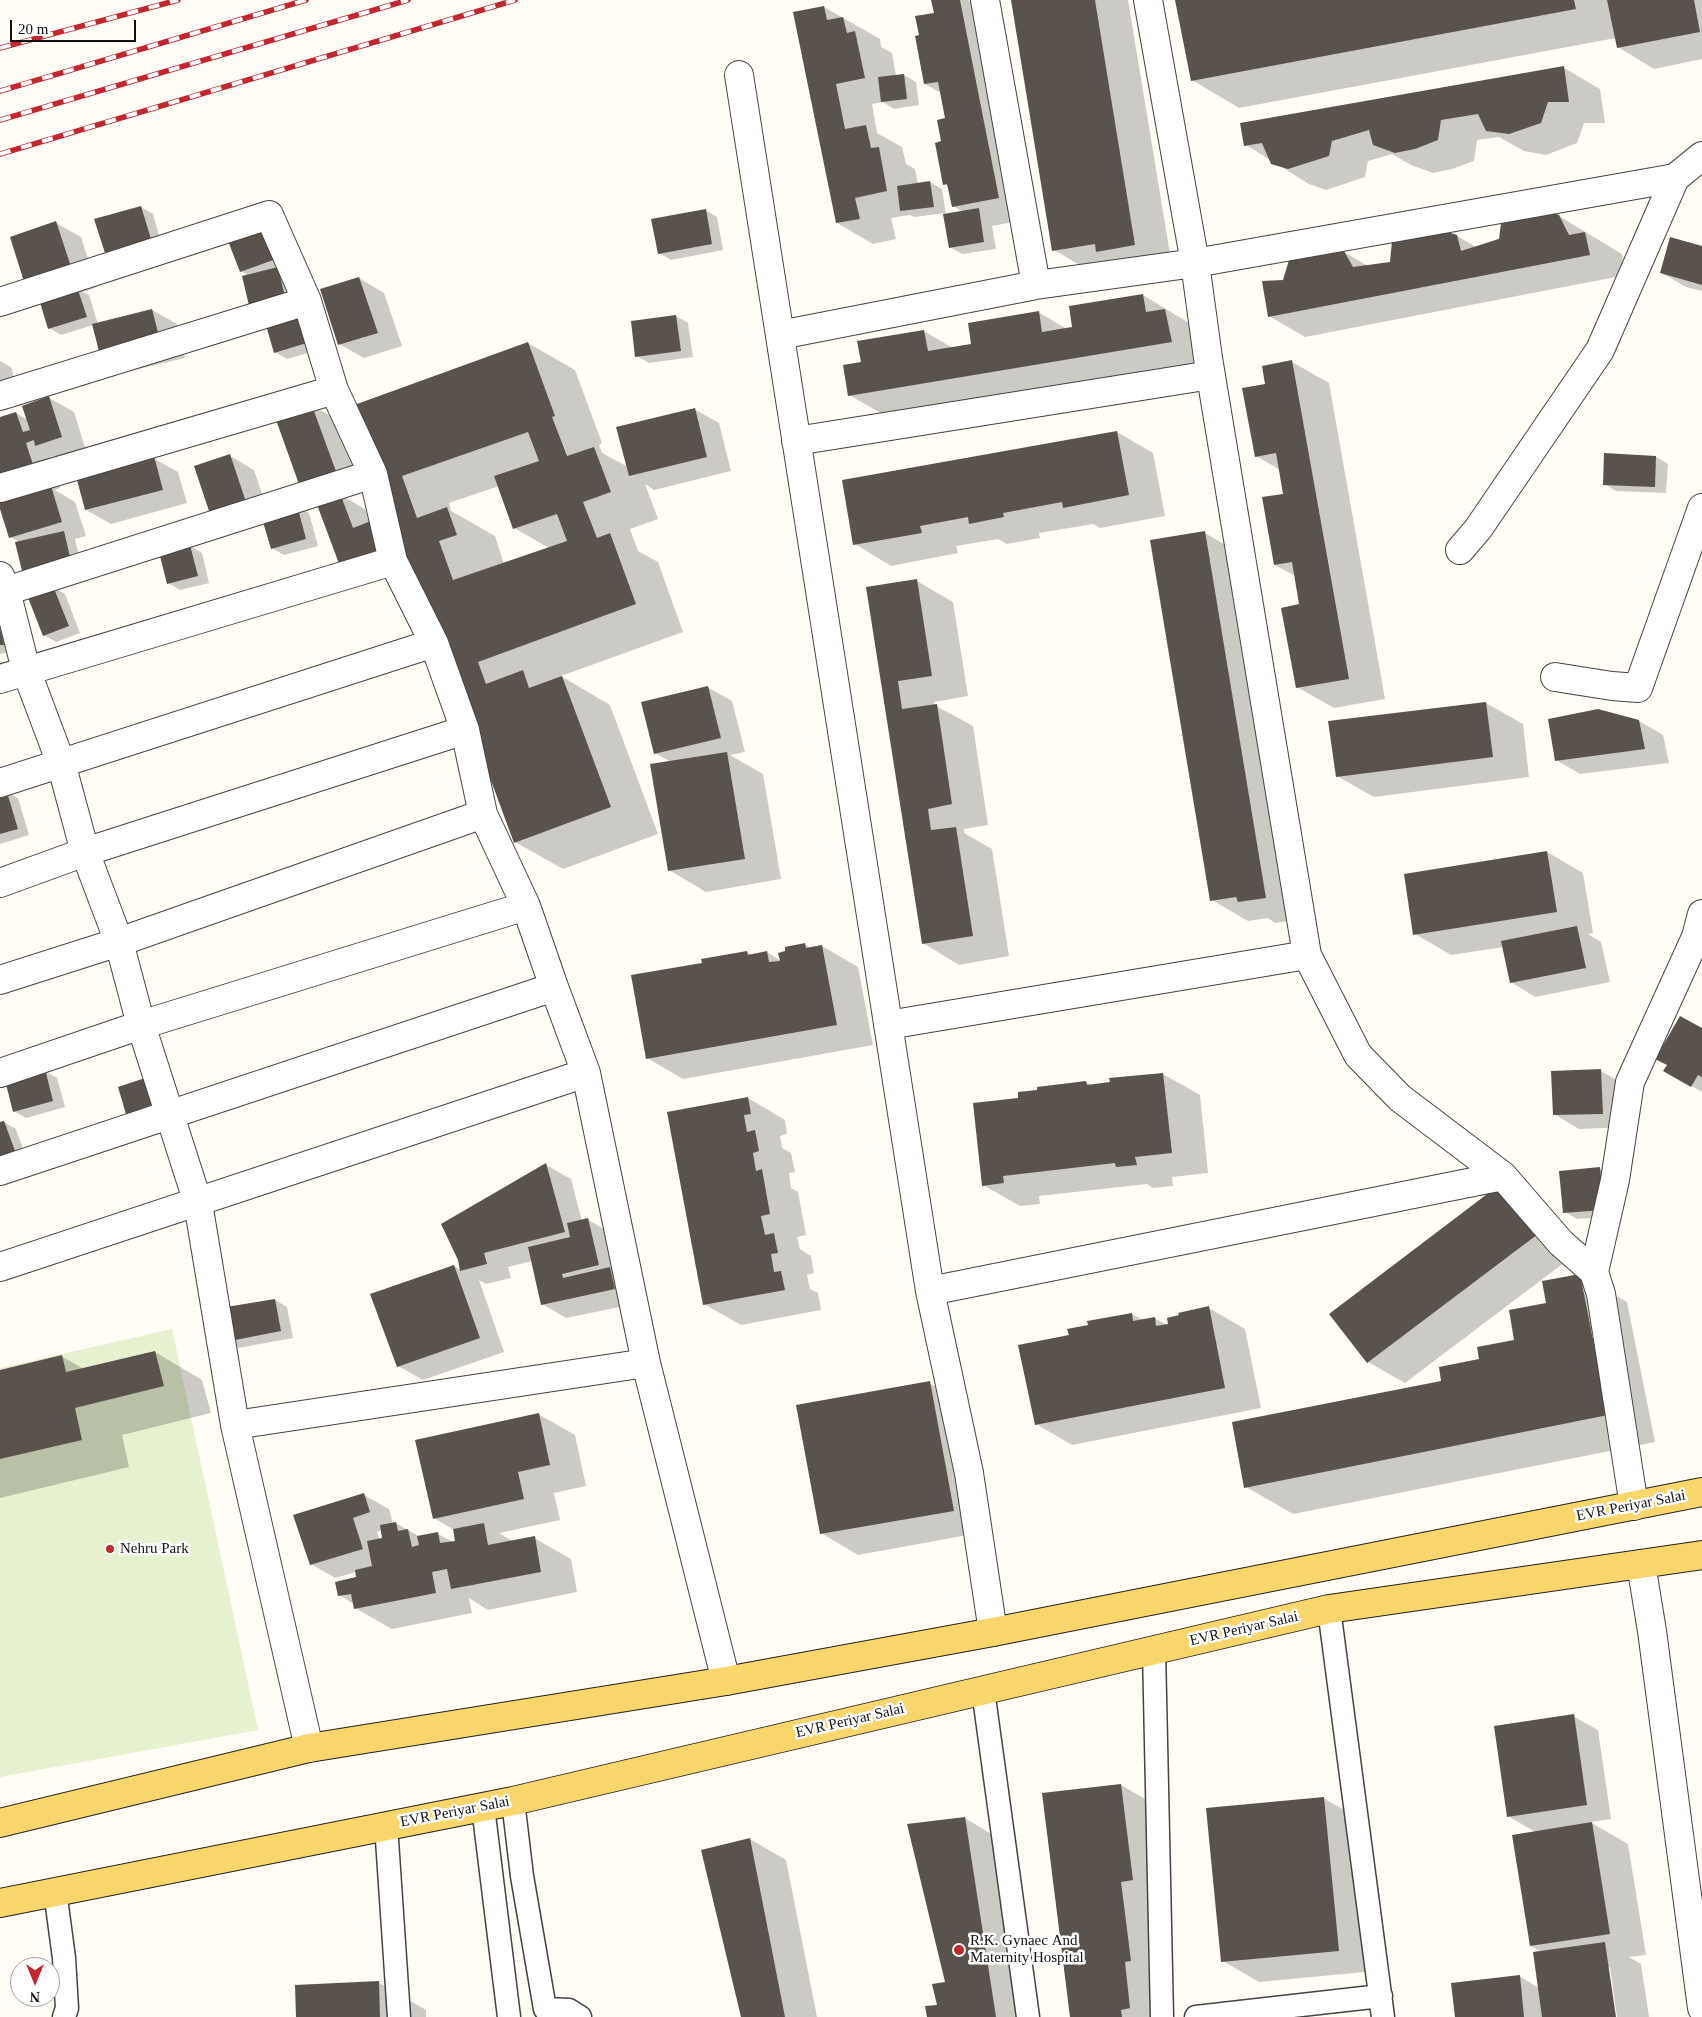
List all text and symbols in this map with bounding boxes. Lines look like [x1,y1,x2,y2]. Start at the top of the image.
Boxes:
scale bar [12,10,139,42]
text: 20 m [18,21,48,37]
street label: EVR Periyar Salai [1575,1487,1687,1525]
place label: Nehru Park [120,1540,189,1558]
marker: Nehru Park [104,1543,116,1555]
street label: EVR Periyar Salai [1188,1608,1300,1650]
street label: EVR Periyar Salai [794,1700,906,1742]
street label: EVR Periyar Salai [399,1793,511,1831]
place label: R.K. Gynaec And Maternity Hospital [970,1932,1084,1967]
marker: R.K. Gynaec And Maternity Hospital [952,1943,966,1957]
north arrow [10,1957,60,2007]
text: N [30,1989,40,2004]

